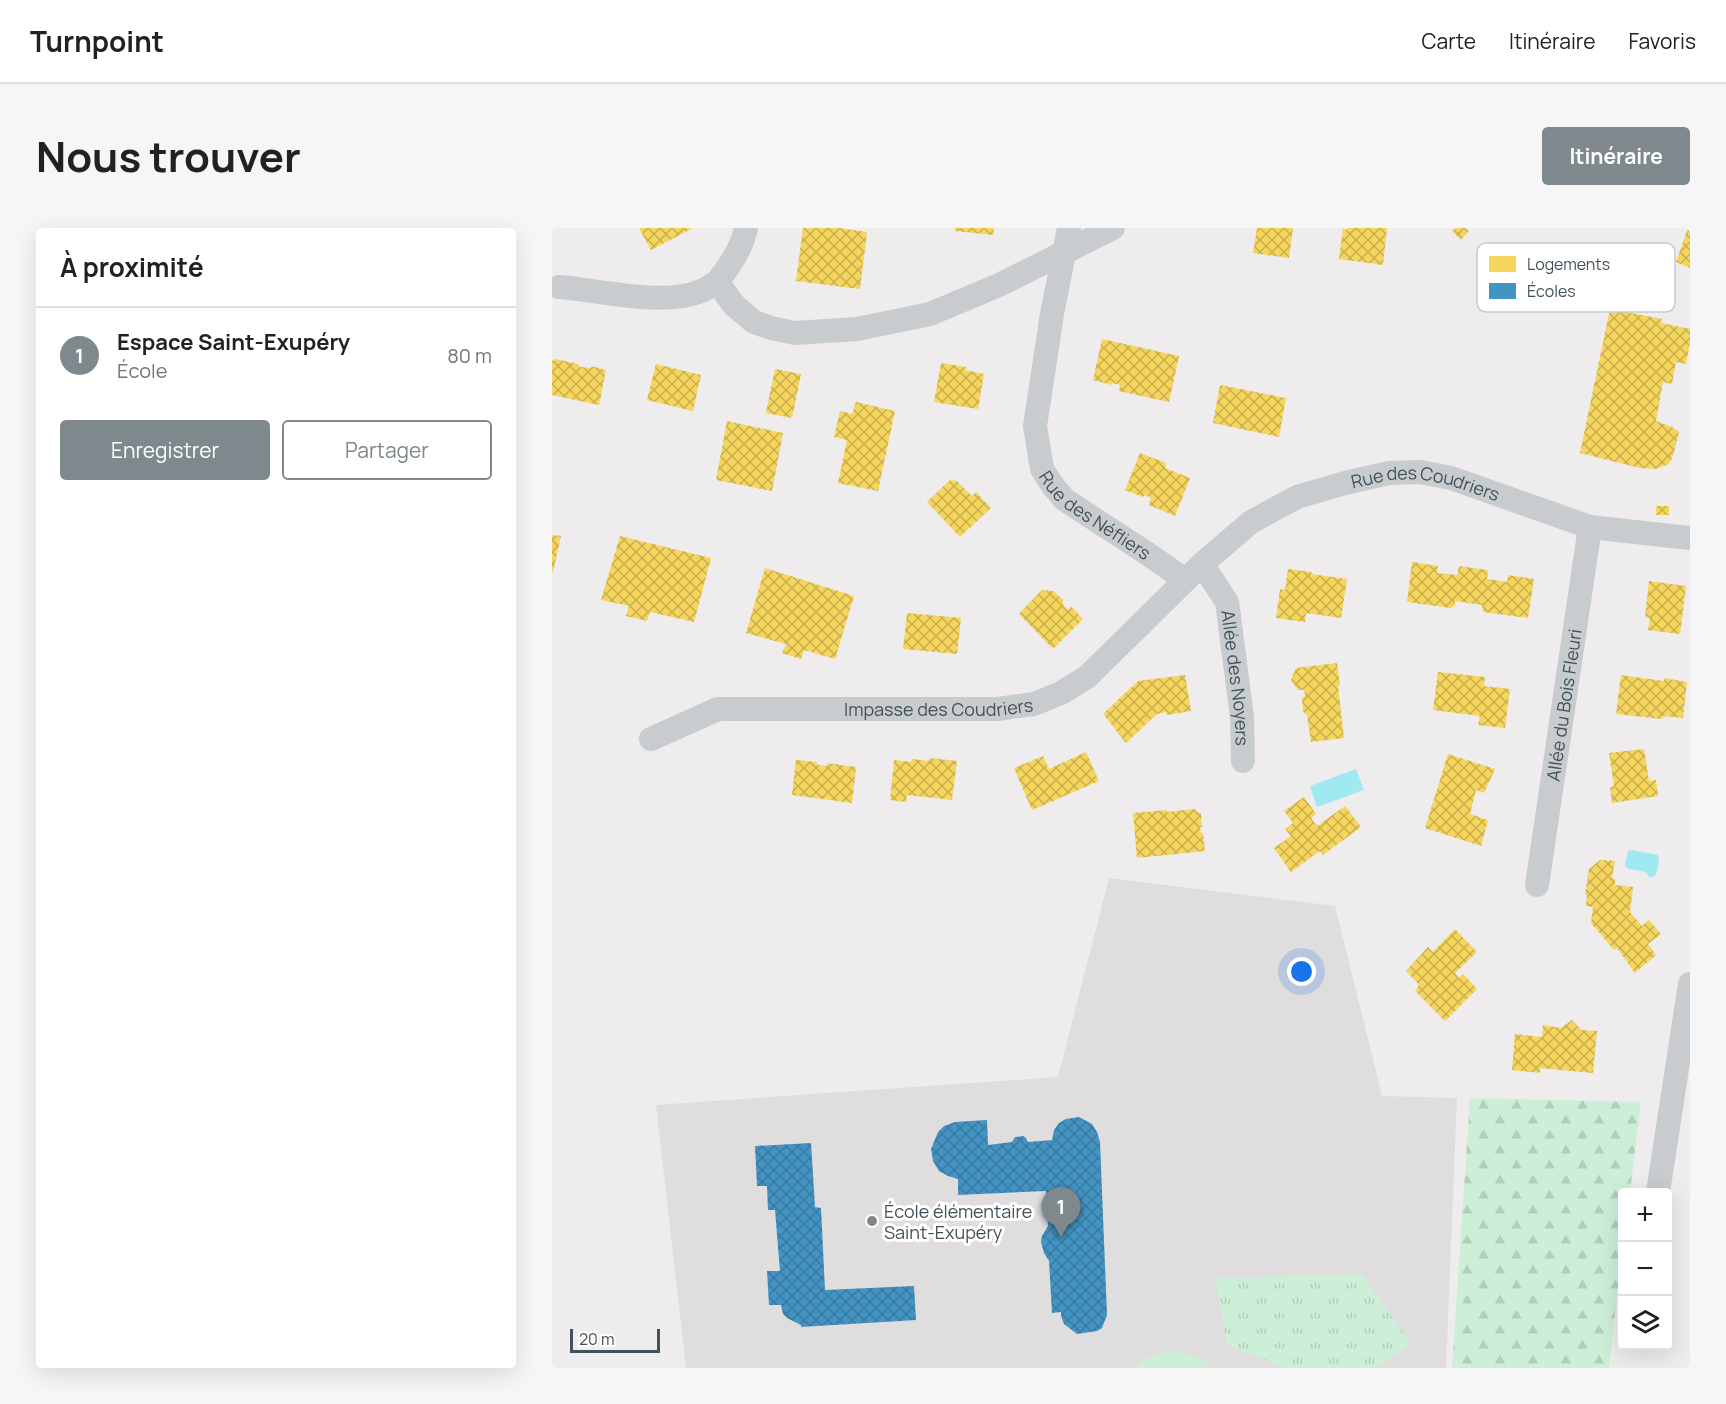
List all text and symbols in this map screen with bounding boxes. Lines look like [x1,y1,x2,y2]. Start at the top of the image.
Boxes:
text: Turnpoint [30,22,164,60]
text: Carte [1422,27,1476,55]
text: Itinéraire [1509,27,1595,55]
text: Favoris [1628,27,1696,55]
text: Nous trouver [36,127,301,185]
button: Itinéraire [1542,127,1690,185]
legend [1477,243,1675,312]
text: À proximité [60,249,204,285]
text: Logements [1527,253,1610,275]
text: Écoles [1527,280,1576,302]
text: Espace Saint-Exupéry [117,327,350,357]
text: 1 [75,342,84,369]
text: 80 m [447,342,492,369]
text: École [117,357,167,384]
button: Enregistrer [60,420,270,480]
button: Partager [282,420,492,480]
street label: Rue des Coudriers [1349,460,1503,506]
street label: Rue des Néfliers [1034,466,1156,565]
street label: Allée des Noyers [1216,609,1255,746]
street label: Allée du Bois Fleuri [1541,627,1587,783]
street label: Impasse des Coudriers [844,692,1035,721]
your location [1287,957,1316,986]
pin: 1 [1042,1188,1080,1237]
map controls [1618,1188,1672,1350]
button: + [1618,1188,1672,1242]
place label: École élémentaire Saint-Exupéry [884,1199,1032,1244]
marker: École élémentaire Saint-Exupéry [865,1214,879,1228]
button: − [1618,1242,1672,1296]
button: layers [1618,1296,1672,1350]
scale bar [570,1326,660,1354]
text: 20 m [579,1328,615,1350]

